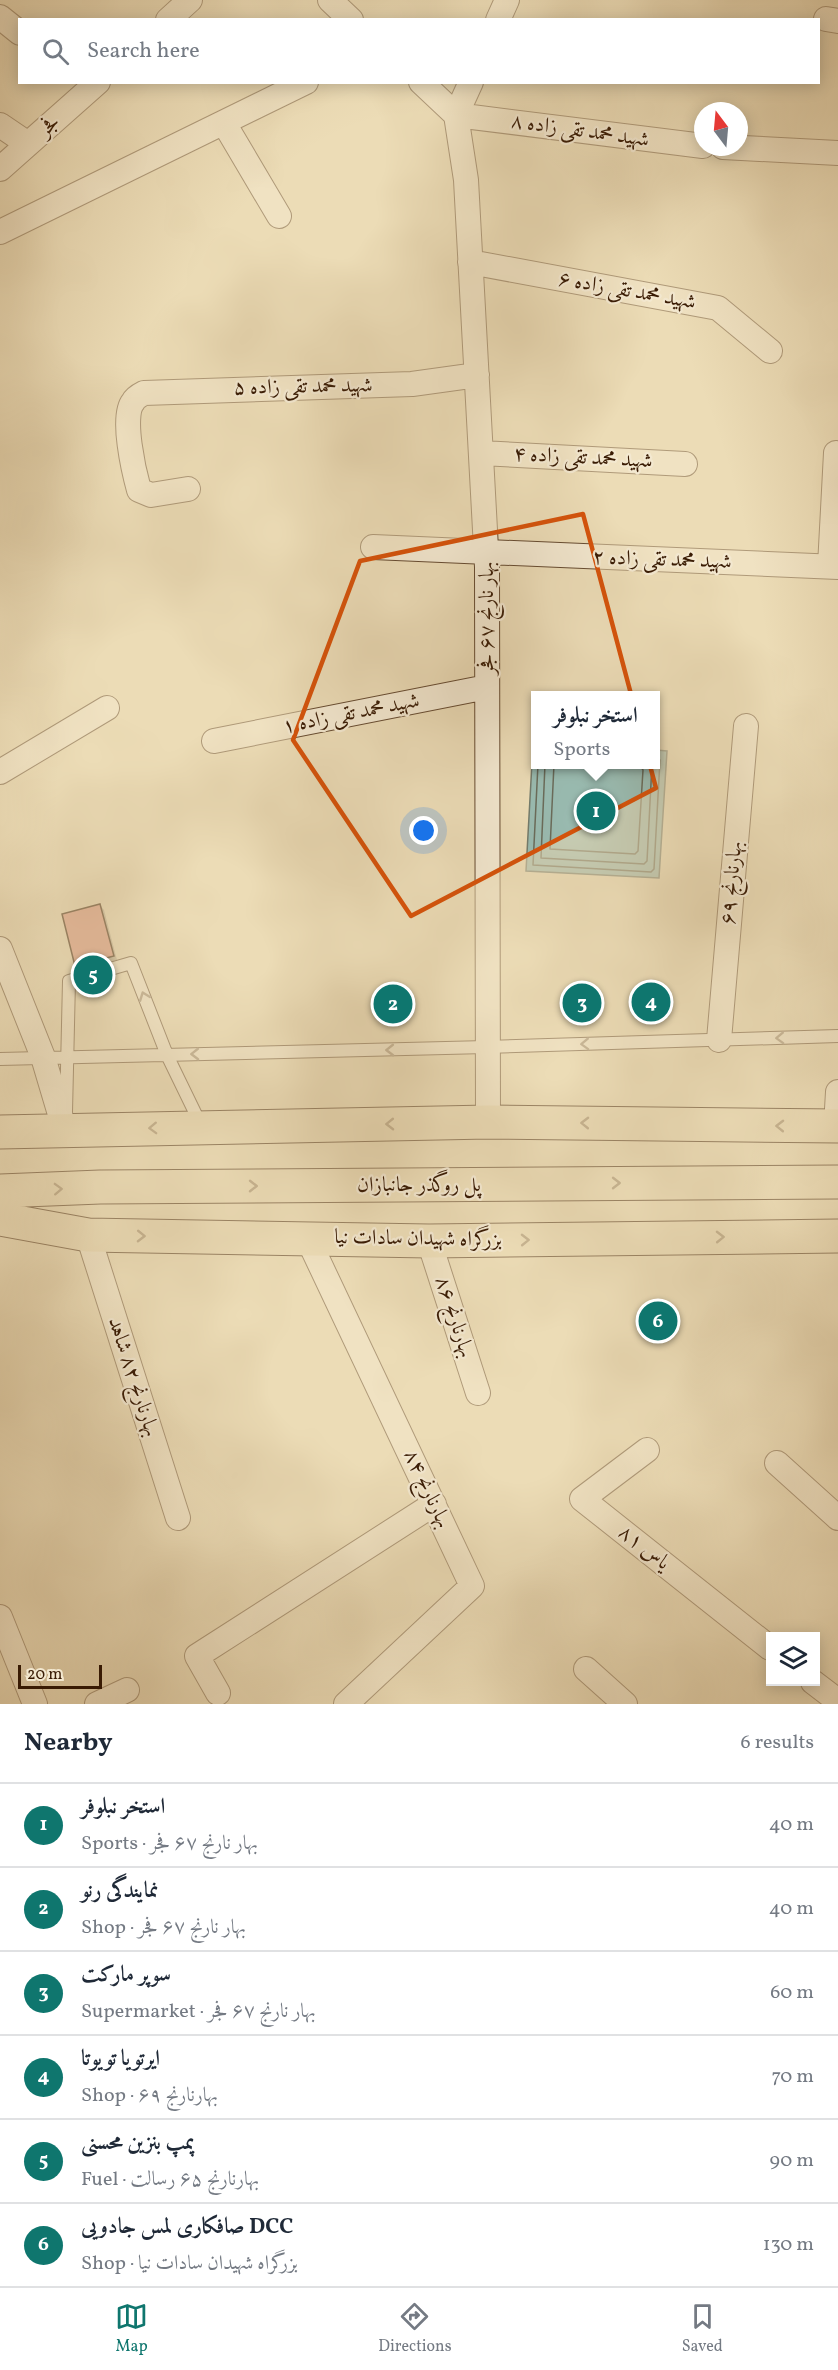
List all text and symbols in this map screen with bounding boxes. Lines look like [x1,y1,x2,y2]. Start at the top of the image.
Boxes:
search box [18,18,820,84]
icon: search [39,35,72,68]
text: Search here [87,36,200,67]
north arrow [694,102,748,156]
street label: شهید محمد تقی زاده ۸ [509,107,651,155]
street label: فجر [30,108,66,145]
street label: شهید محمد تقی زاده ۶ [556,265,698,317]
street label: شهید محمد تقی زاده ۵ [233,371,373,403]
street label: شهید محمد تقی زاده ۴ [513,440,653,476]
street label: شهید محمد تقی زاده ۲ [592,543,732,577]
street label: بهار نارنج ۶۷ فجر [473,561,504,677]
street label: شهید محمد تقی زاده ۱ [280,686,422,742]
popup [531,691,660,769]
text: استخر نبلوفر [553,701,638,732]
text: Sports [553,736,610,764]
pin: 1 [576,788,616,834]
your location [409,816,438,845]
street label: بهارنارنج ۶۹ [714,840,752,926]
pin: 5 [74,952,112,998]
pin: 3 [562,980,602,1026]
pin: 4 [632,980,670,1024]
pin: 2 [374,982,412,1026]
one-way arrow [139,991,151,1002]
one-way arrow [775,1031,784,1044]
one-way arrow [580,1038,589,1051]
one-way arrow [385,1043,394,1056]
one-way arrow [190,1048,199,1061]
one-way arrow [580,1117,589,1130]
one-way arrow [385,1118,394,1130]
one-way arrow [775,1120,784,1132]
one-way arrow [148,1121,157,1134]
street label: پل روگذر جانبازان [357,1169,482,1200]
one-way arrow [612,1177,621,1189]
one-way arrow [249,1180,258,1192]
one-way arrow [54,1182,63,1195]
street label: بزرگراه شهیدان سادات نیا [334,1222,502,1255]
one-way arrow [137,1229,146,1242]
one-way arrow [716,1231,725,1244]
one-way arrow [521,1233,530,1246]
street label: بهارنارنج ۸۶ [425,1273,481,1362]
pin: 6 [638,1298,678,1344]
street label: بهارنارنج ۸۲ شاهد [98,1313,166,1441]
street label: بهارنارنج ۸۴ [394,1445,458,1534]
street label: یاس ۸۱ [612,1519,677,1578]
map controls [766,1632,820,1686]
button: layers [766,1632,820,1686]
scale bar [18,1662,102,1690]
text: 20 m [27,1664,62,1686]
text: Nearby [24,1725,113,1761]
text: 6 results [741,1729,814,1757]
text: استخر نبلوفر [81,1792,165,1823]
text: 1 [39,1811,48,1839]
text: 40 m [769,1811,814,1839]
text: Sports · بهار نارنج ۶۷ فجر [81,1830,258,1858]
text: نمایندگی رنو [81,1876,158,1907]
text: 2 [38,1895,49,1923]
text: 40 m [769,1895,814,1923]
text: Shop · بهار نارنج ۶۷ فجر [81,1914,246,1942]
text: سوپر مارکت [81,1960,171,1991]
text: 3 [38,1979,49,2007]
text: 60 m [770,1979,814,2007]
text: Supermarket · بهار نارنج ۶۷ فجر [81,1998,316,2026]
text: ایرتویا تویوتا [81,2044,160,2075]
text: 4 [37,2063,50,2091]
text: 70 m [771,2063,814,2091]
text: Shop · بهارنارنج ۶۹ [81,2082,218,2110]
text: پمپ بنزین محسنی [81,2128,195,2159]
text: 5 [39,2147,48,2175]
text: 90 m [770,2147,814,2175]
text: Fuel · بهارنارنج ۶۵ رسالت [81,2166,259,2194]
text: صافکاری لمس جادویی DCC [81,2212,293,2243]
text: 6 [38,2231,49,2259]
text: 130 m [763,2231,814,2259]
text: Shop · بزرگراه شهیدان سادات نیا [81,2250,298,2278]
tab: Map [115,2300,148,2358]
tab: Directions [378,2300,452,2358]
tab: Saved [682,2300,723,2358]

